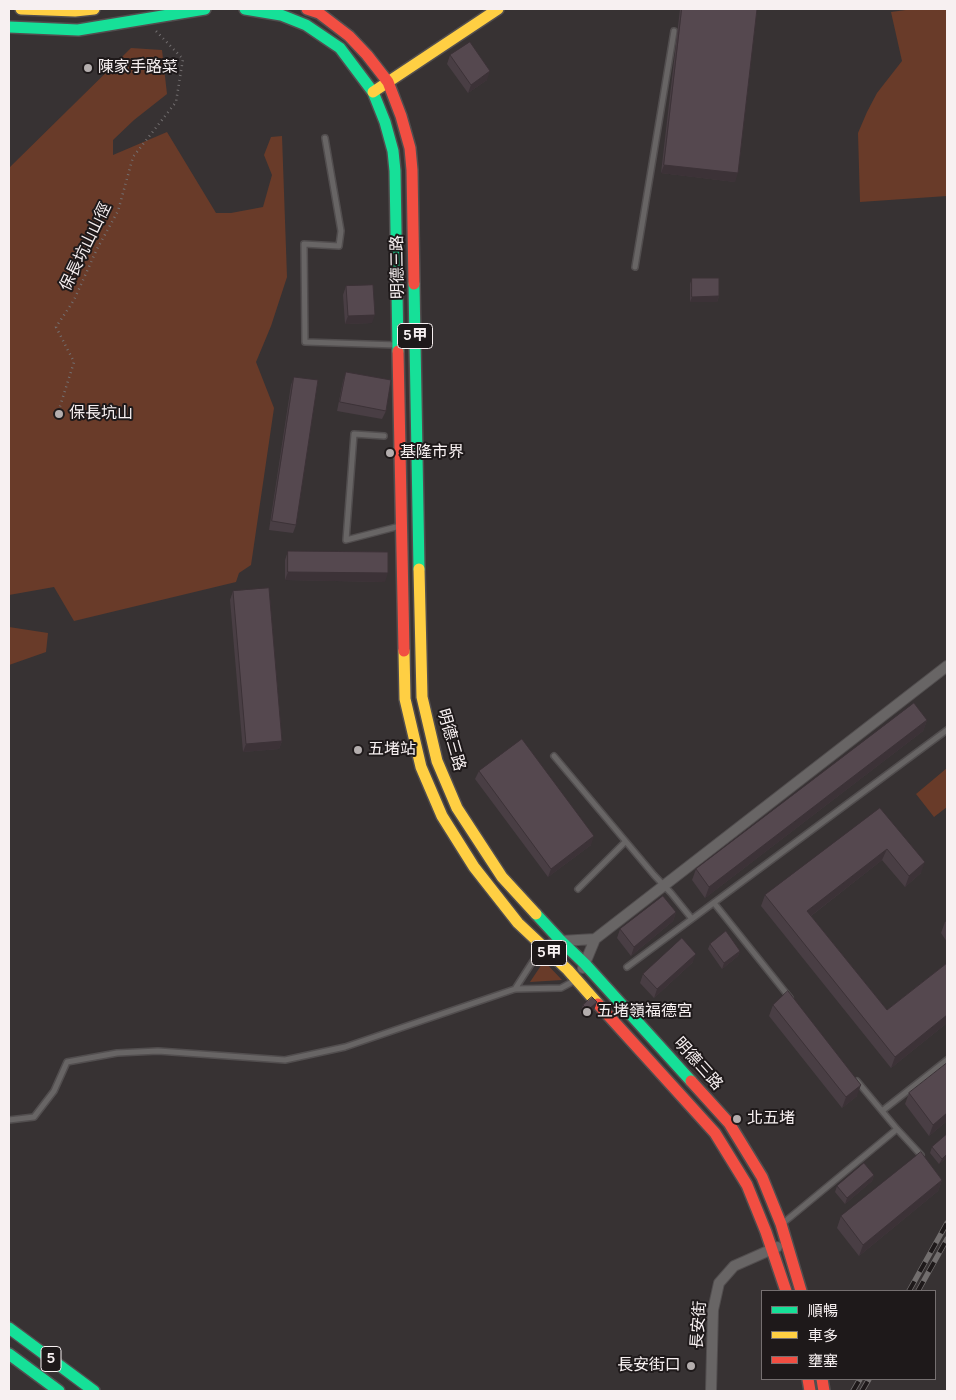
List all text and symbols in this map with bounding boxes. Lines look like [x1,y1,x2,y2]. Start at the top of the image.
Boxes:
place label: 陳家手路菜 [98,58,178,78]
marker: 陳家手路菜 [82,62,94,74]
street label: 保長坑山山徑 [56,200,116,294]
street label: 明德三路 [388,235,408,299]
road number: 5甲 [398,324,432,348]
place label: 保長坑山 [69,404,133,424]
marker: 保長坑山 [53,408,65,420]
place label: 基隆市界 [400,443,464,463]
marker: 基隆市界 [384,447,396,459]
street label: 明德三路 [433,707,469,773]
place label: 五堵站 [368,740,416,760]
marker: 五堵站 [352,744,364,756]
road number: 5甲 [532,940,566,966]
place label: 五堵嶺福德宮 [597,1002,693,1022]
marker: 五堵嶺福德宮 [581,1006,593,1018]
street label: 明德三路 [669,1034,727,1094]
place label: 北五堵 [747,1109,795,1129]
marker: 北五堵 [731,1113,743,1125]
legend [761,1290,936,1380]
street label: 長安街 [688,1300,710,1350]
text: 順暢 [808,1300,838,1321]
text: 車多 [808,1325,838,1346]
road number: 5 [41,1346,61,1372]
text: 壅塞 [808,1350,838,1371]
place label: 長安街口 [617,1356,681,1376]
marker: 長安街口 [685,1360,697,1372]

